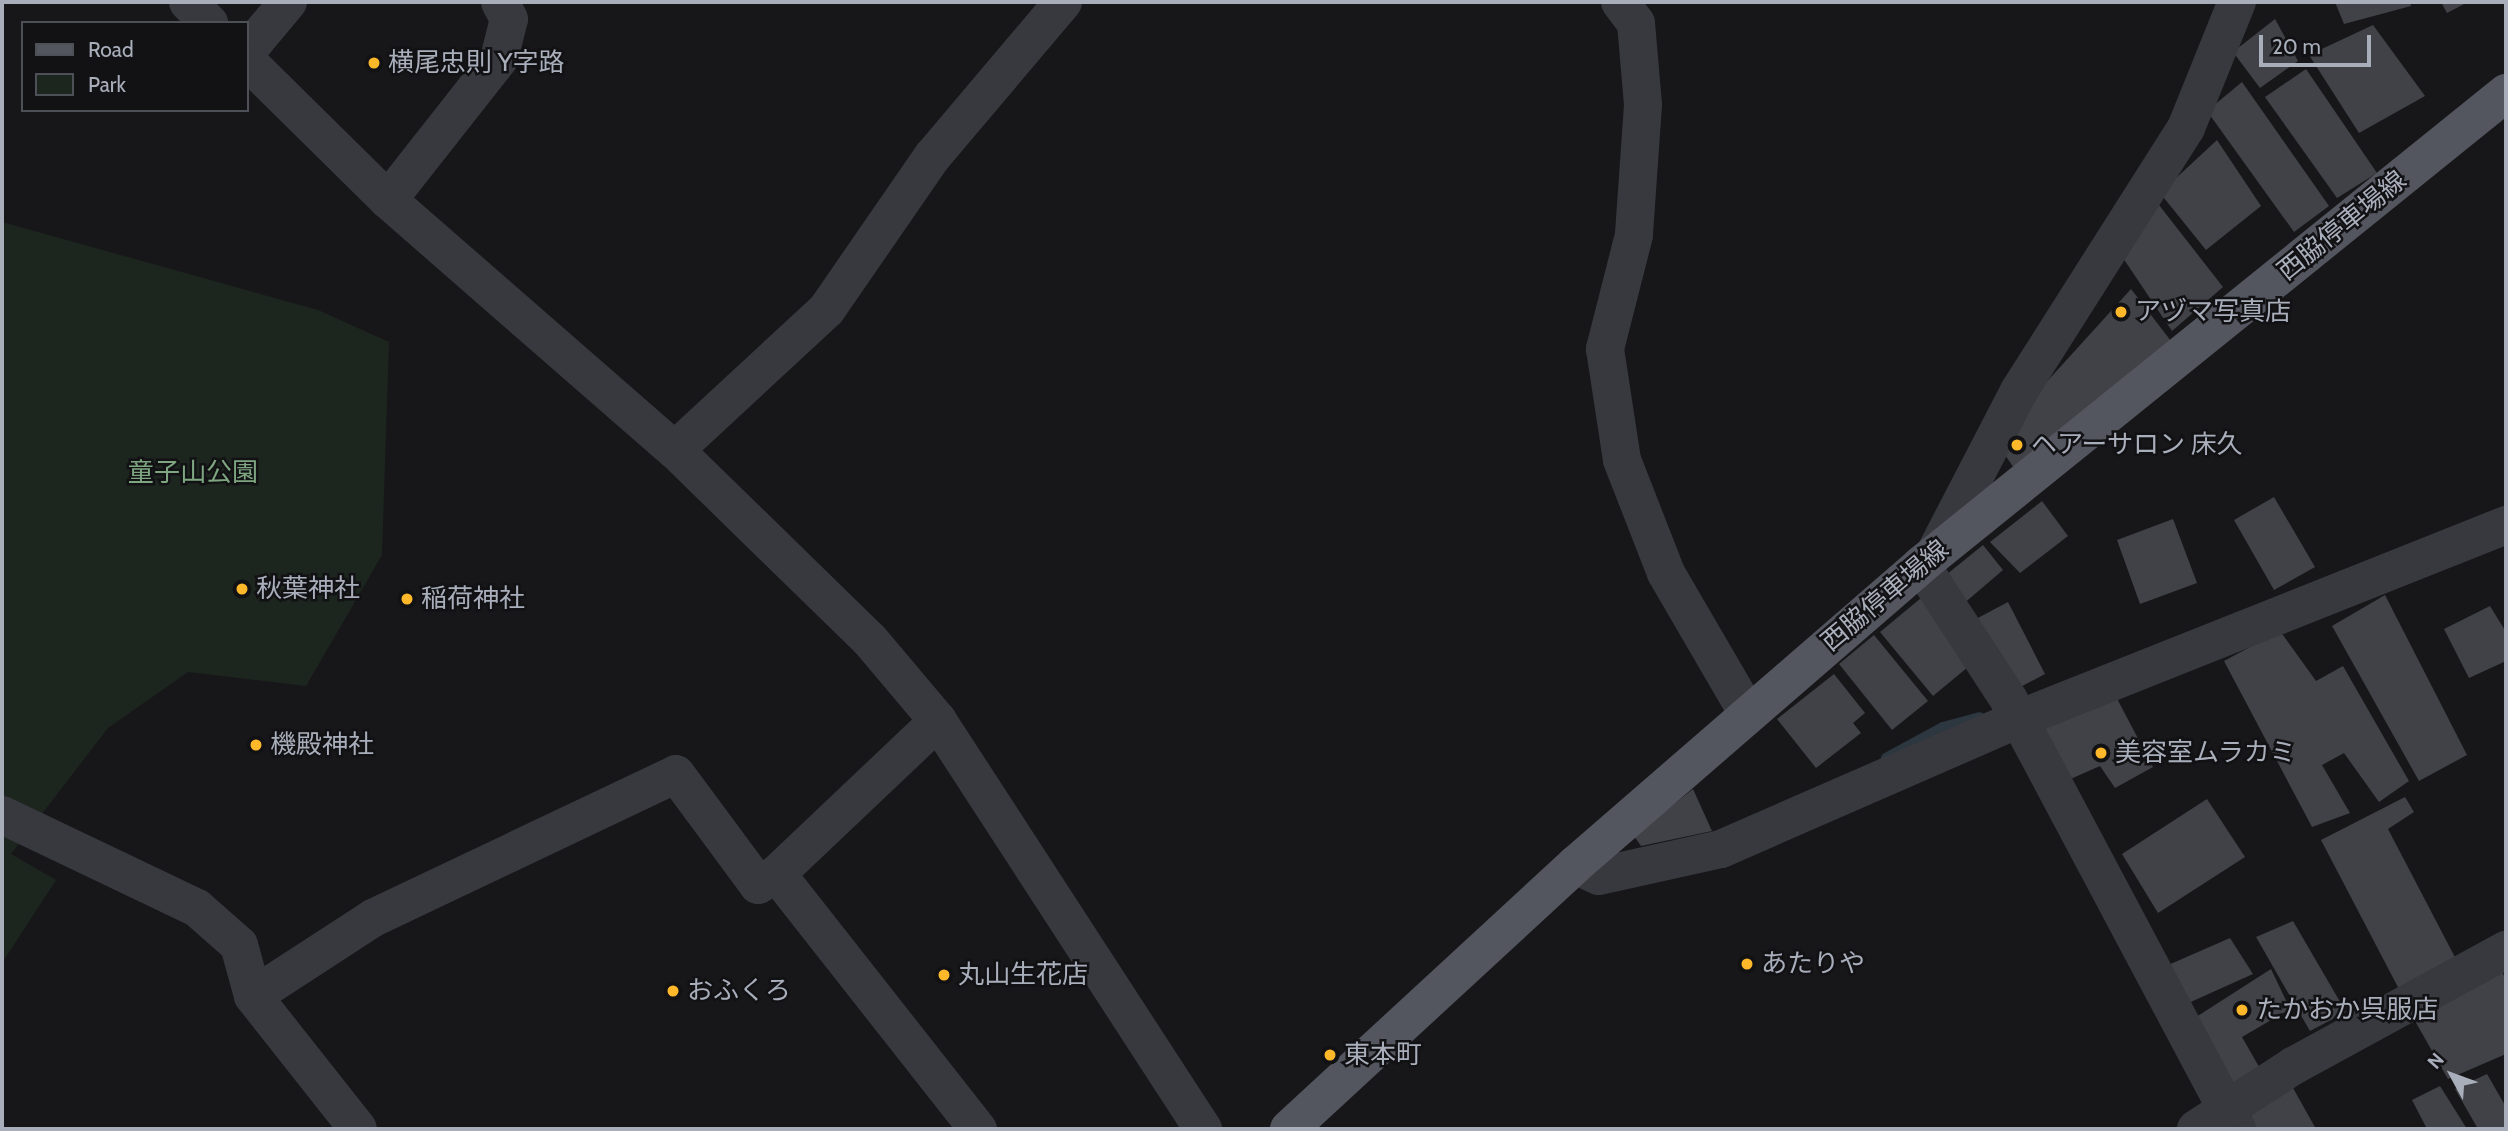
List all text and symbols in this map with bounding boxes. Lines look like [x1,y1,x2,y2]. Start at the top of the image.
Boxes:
legend [21,21,248,112]
scale bar [2263,21,2375,65]
text: 20 m [2272,34,2321,59]
text: Road [88,37,134,62]
place label: 横尾忠則 Y字路 [388,47,565,79]
marker: 横尾忠則 Y字路 [366,55,382,71]
text: Park [88,72,126,97]
street label: 西脇停車場線 [2272,165,2412,287]
place label: アヅマ写真店 [2135,296,2291,328]
marker: アヅマ写真店 [2113,304,2129,320]
place label: ヘアーサロン 床久 [2031,429,2243,461]
marker: ヘアーサロン 床久 [2009,437,2025,453]
park label: 童子山公園 [128,457,258,489]
street label: 西脇停車場線 [1815,534,1955,658]
place label: 秋葉神社 [256,573,360,605]
marker: 秋葉神社 [234,581,250,597]
place label: 稲荷神社 [421,583,525,615]
marker: 稲荷神社 [399,591,415,607]
place label: 機殿神社 [270,729,374,761]
marker: 機殿神社 [248,737,264,753]
place label: 美容室ムラカミ [2115,737,2297,769]
marker: 美容室ムラカミ [2093,745,2109,761]
place label: あたりや [1761,948,1865,980]
marker: あたりや [1739,956,1755,972]
place label: 丸山生花店 [958,959,1088,991]
marker: 丸山生花店 [936,967,952,983]
place label: おふくろ [687,975,791,1007]
marker: おふくろ [665,983,681,999]
place label: たかおか呉服店 [2256,994,2438,1026]
marker: たかおか呉服店 [2234,1002,2250,1018]
place label: 東本町 [1344,1039,1422,1071]
north arrow [2417,1040,2487,1110]
marker: 東本町 [1322,1047,1338,1063]
text: N [2423,1048,2449,1074]

